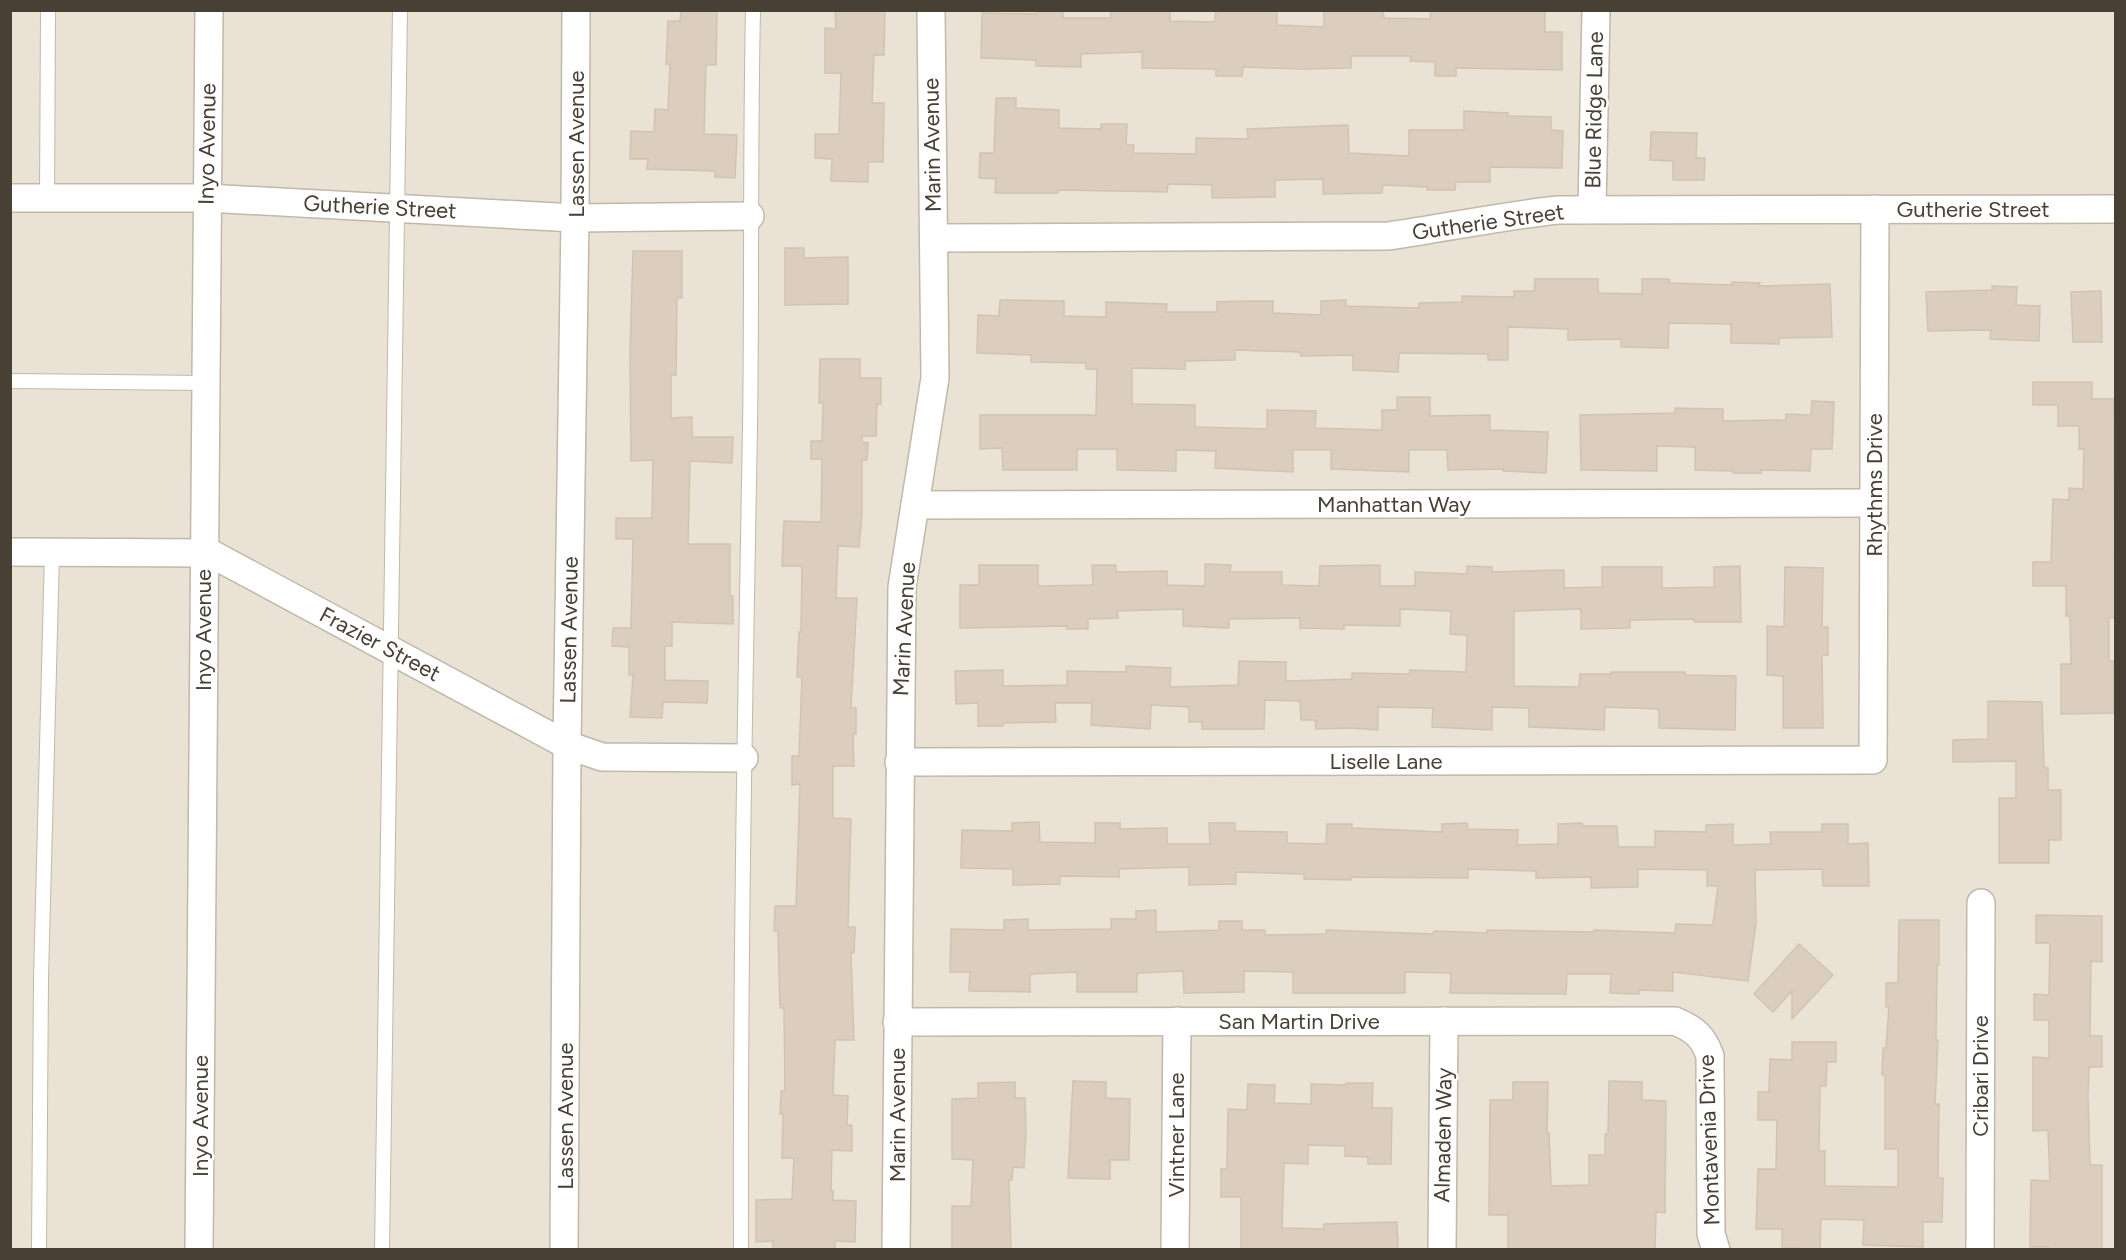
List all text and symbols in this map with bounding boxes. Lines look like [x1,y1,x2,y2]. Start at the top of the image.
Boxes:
street label: Blue Ridge Lane [1579,31,1609,189]
street label: Lassen Avenue [563,70,590,218]
street label: Marin Avenue [917,78,947,212]
street label: Inyo Avenue [192,83,222,205]
street label: Gutherie Street [303,190,457,224]
street label: Gutherie Street [1896,196,2050,223]
street label: Gutherie Street [1410,198,1566,246]
street label: Rhythms Drive [1861,413,1888,557]
street label: Manhattan Way [1317,491,1471,518]
street label: Lassen Avenue [554,556,584,704]
street label: Marin Avenue [887,561,921,697]
street label: Inyo Avenue [190,569,217,691]
street label: Frazier Street [315,601,445,687]
street label: Liselle Lane [1330,748,1442,775]
street label: San Martin Drive [1218,1008,1380,1035]
street label: Cribari Drive [1967,1015,1994,1137]
street label: Lassen Avenue [552,1042,579,1190]
street label: Marin Avenue [884,1048,911,1182]
street label: Montavenia Drive [1693,1054,1725,1226]
street label: Inyo Avenue [187,1055,214,1177]
street label: Almaden Way [1428,1067,1458,1203]
street label: Vintner Lane [1163,1072,1190,1198]

